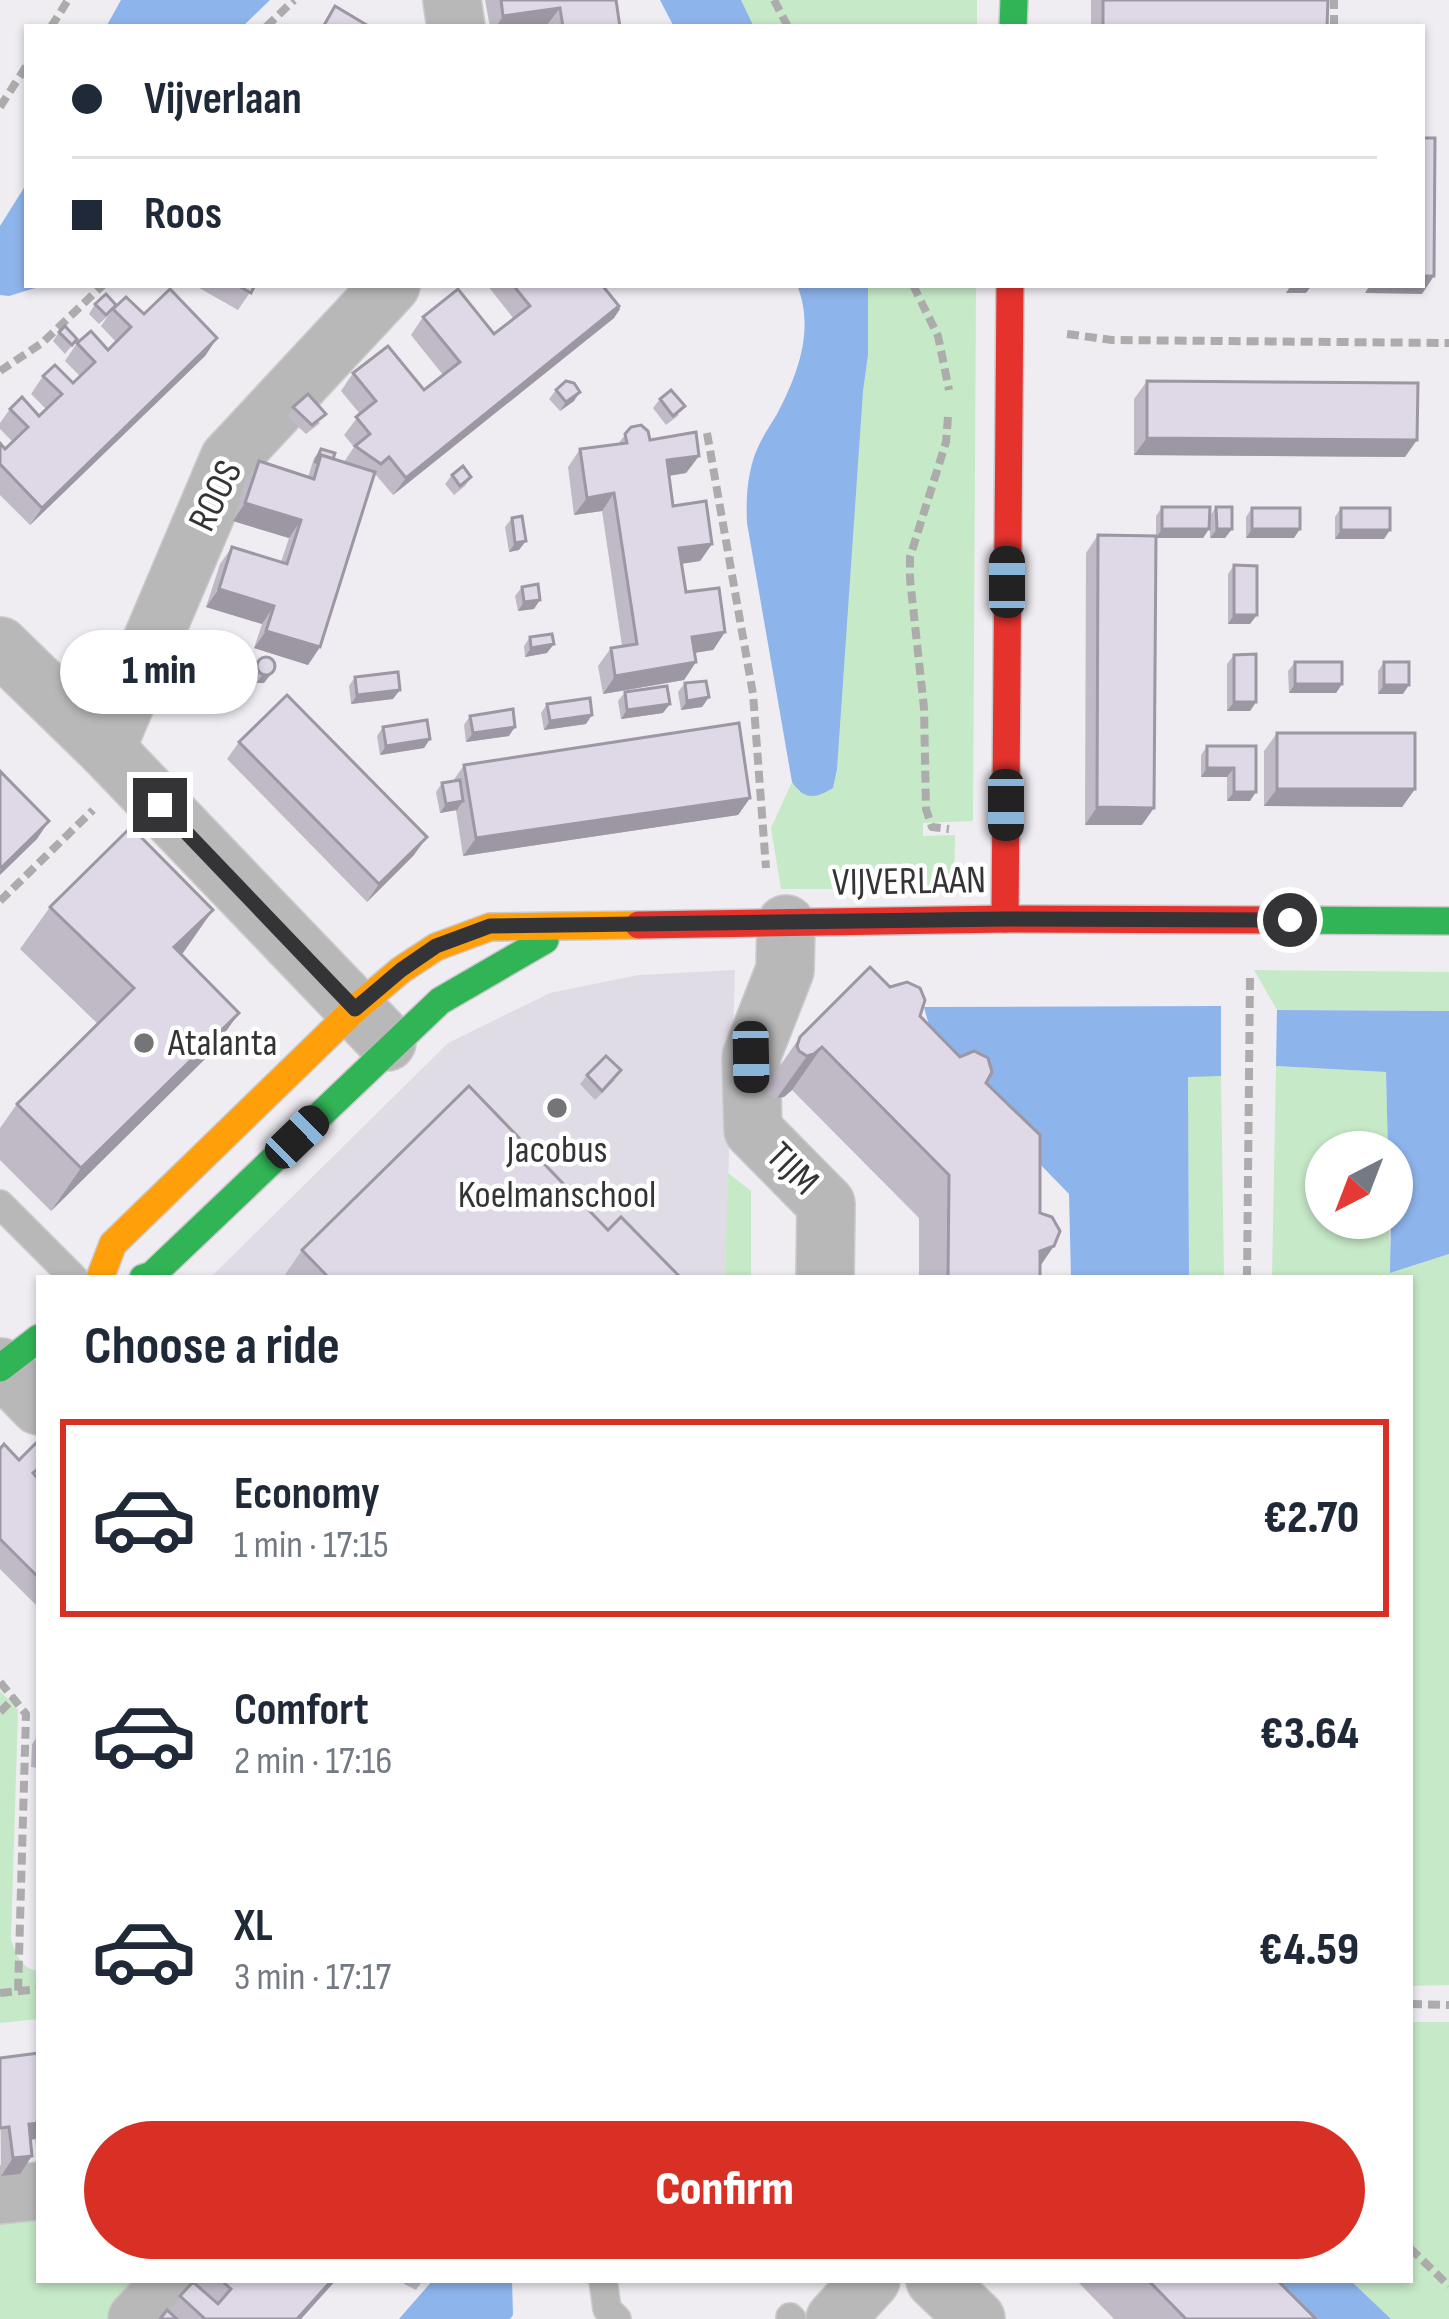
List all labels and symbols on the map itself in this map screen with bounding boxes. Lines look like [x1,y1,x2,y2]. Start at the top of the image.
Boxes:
street label: ROOS [179,453,253,539]
car [989,546,1025,618]
callout: 1 min [61,631,259,715]
car [988,769,1024,841]
route end [133,778,187,832]
street label: VIJVERLAAN [832,857,986,907]
route start [1263,893,1317,947]
place label: Atalanta [167,1020,277,1067]
car [732,1021,770,1093]
marker: Atalanta [131,1030,157,1056]
marker: Jacobus Koelmanschool [544,1095,570,1121]
car [259,1099,335,1175]
place label: Jacobus Koelmanschool [458,1127,656,1219]
north arrow [1305,1131,1413,1239]
street label: TIJM [756,1133,828,1205]

